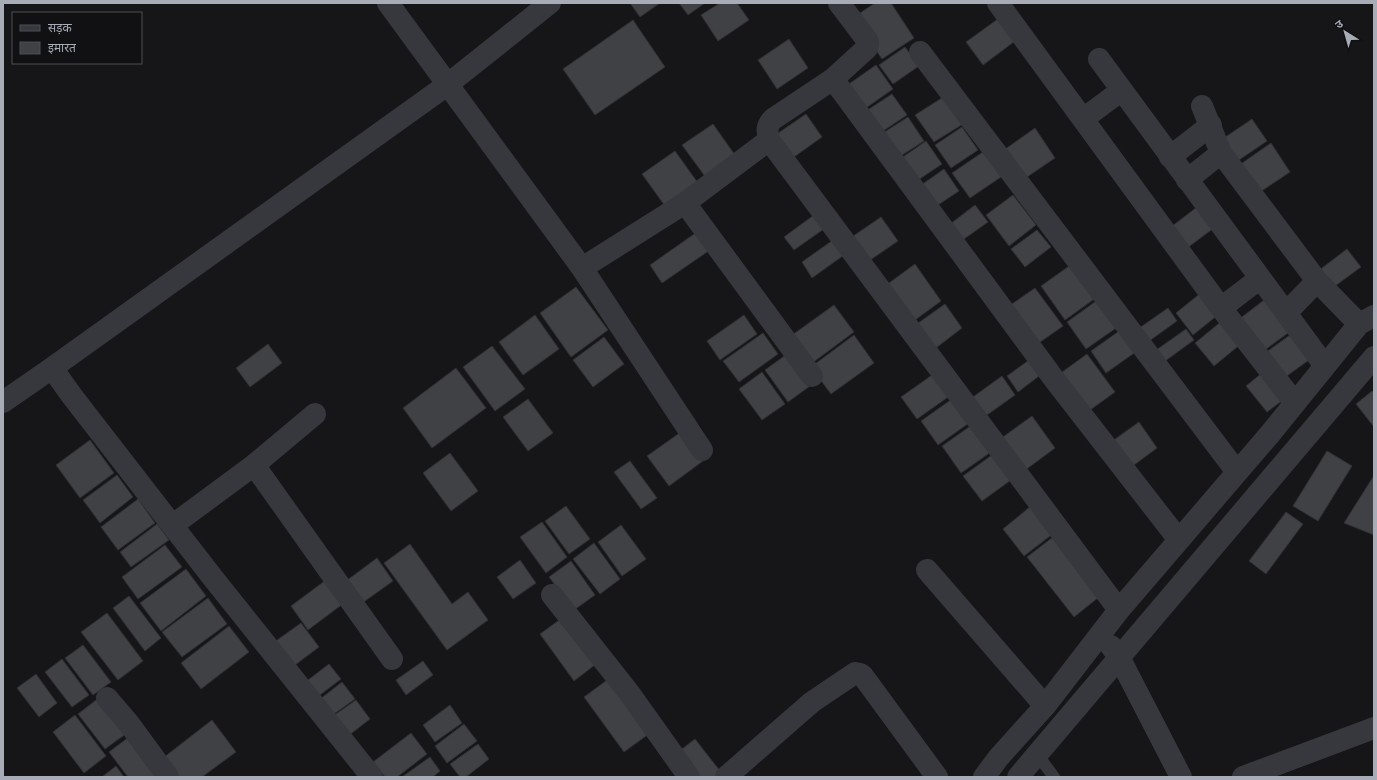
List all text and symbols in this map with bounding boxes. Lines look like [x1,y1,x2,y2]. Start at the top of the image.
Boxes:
legend [12,12,142,64]
north arrow [1325,12,1365,52]
text: उ [1332,16,1346,32]
text: सड़क [48,20,73,35]
text: इमारत [48,40,77,55]

